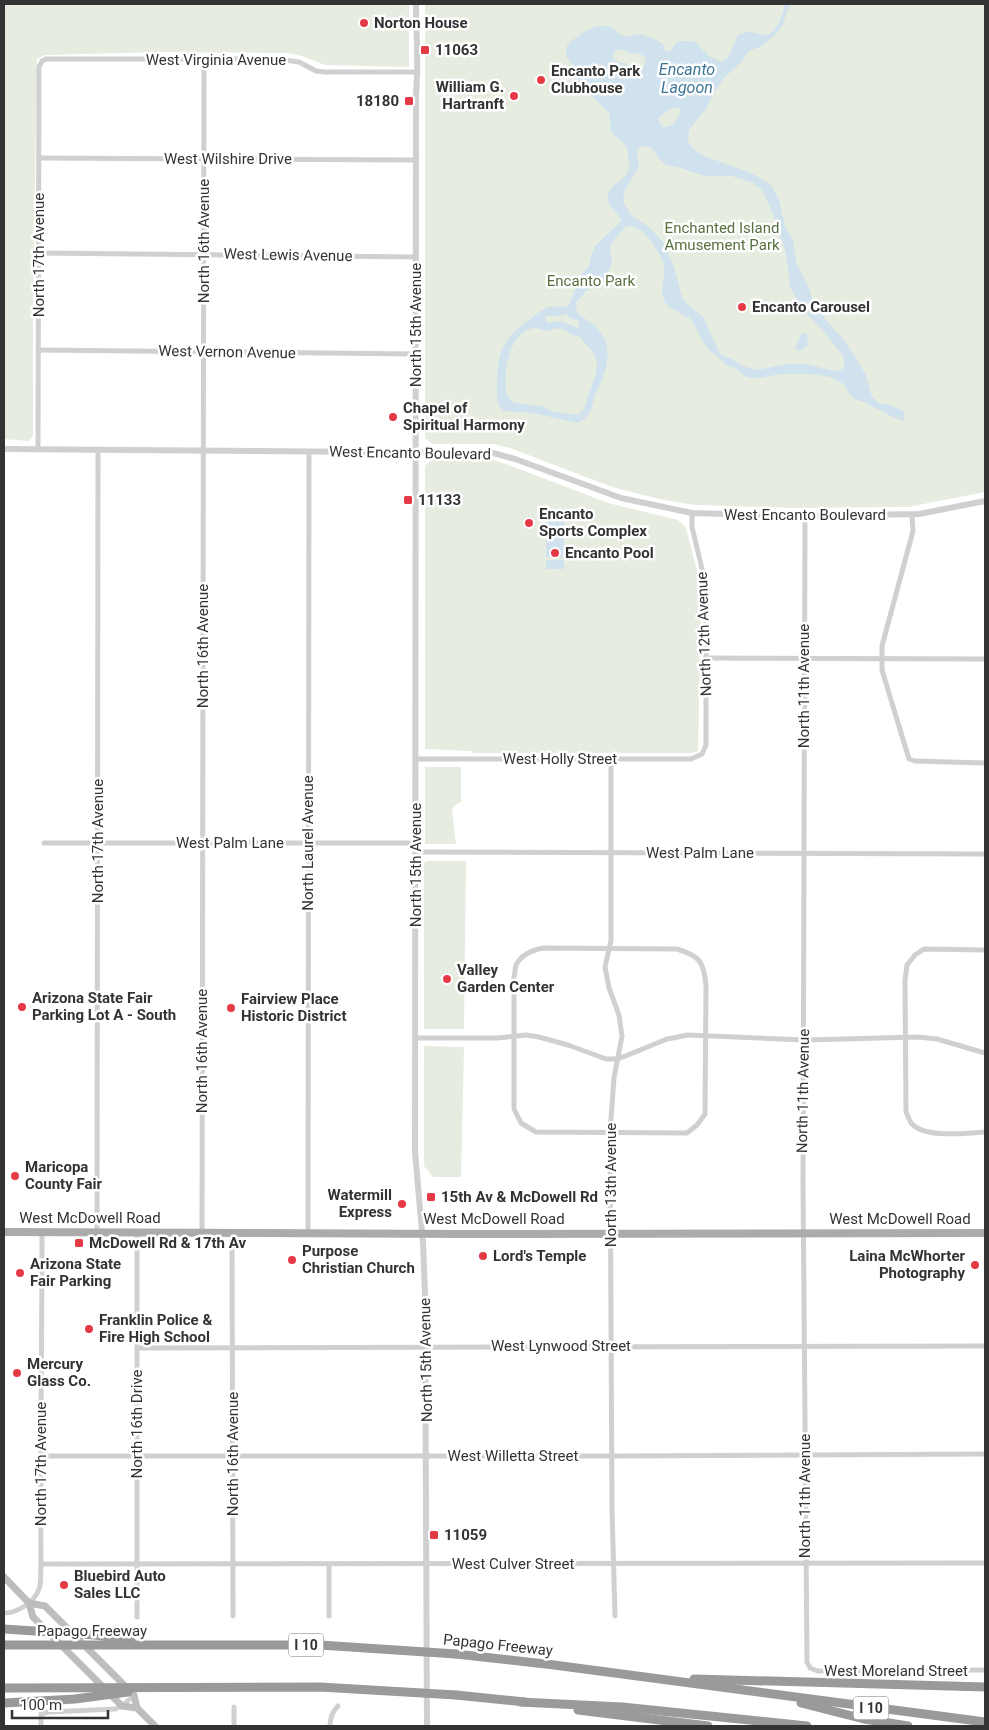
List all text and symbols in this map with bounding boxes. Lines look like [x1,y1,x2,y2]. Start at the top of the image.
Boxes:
place label: Norton House [374,14,468,32]
marker: Norton House [358,17,370,29]
place label: 11063 [435,41,478,59]
marker: 11063 [419,44,431,56]
street label: West Virginia Avenue [146,51,286,69]
water label: Encanto Lagoon [659,60,715,97]
place label: Encanto Park Clubhouse [551,62,641,97]
marker: Encanto Park Clubhouse [535,74,547,86]
place label: William G. Hartranft [436,78,504,113]
marker: William G. Hartranft [508,90,520,102]
place label: 18180 [356,92,399,110]
marker: 18180 [403,95,415,107]
street label: West Wilshire Drive [164,150,292,168]
street label: North 16th Avenue [195,179,213,303]
street label: North 17th Avenue [30,193,48,317]
park label: Enchanted Island Amusement Park [664,219,780,254]
street label: West Lewis Avenue [223,245,353,265]
street label: North 15th Avenue [407,263,425,387]
park label: Encanto Park [547,272,636,290]
place label: Encanto Carousel [752,298,870,316]
marker: Encanto Carousel [736,301,748,313]
street label: West Vernon Avenue [158,342,296,362]
place label: Chapel of Spiritual Harmony [403,399,525,434]
marker: Chapel of Spiritual Harmony [387,411,399,423]
street label: West Encanto Boulevard [329,443,491,463]
place label: 11133 [418,491,461,509]
marker: 11133 [402,494,414,506]
place label: Encanto Sports Complex [539,505,647,540]
street label: West Encanto Boulevard [724,506,886,524]
marker: Encanto Sports Complex [523,517,535,529]
place label: Encanto Pool [565,544,654,562]
marker: Encanto Pool [549,547,561,559]
street label: North 12th Avenue [693,571,715,696]
street label: North 16th Avenue [194,584,212,708]
street label: North 11th Avenue [795,624,813,748]
street label: West Holly Street [503,750,617,768]
street label: North Laurel Avenue [299,775,317,911]
street label: North 17th Avenue [89,779,107,903]
street label: North 15th Avenue [407,803,425,927]
street label: West Palm Lane [176,834,284,852]
street label: West Palm Lane [646,844,754,862]
place label: Valley Garden Center [457,961,555,996]
marker: Valley Garden Center [441,973,453,985]
place label: Arizona State Fair Parking Lot A - South [32,989,176,1024]
street label: North 16th Avenue [193,989,211,1113]
place label: Fairview Place Historic District [241,990,346,1025]
marker: Arizona State Fair Parking Lot A - South [16,1001,28,1013]
marker: Fairview Place Historic District [225,1002,237,1014]
street label: North 11th Avenue [793,1029,813,1153]
street label: North 13th Avenue [602,1123,620,1247]
place label: Maricopa County Fair [25,1158,102,1193]
marker: Maricopa County Fair [9,1170,21,1182]
place label: Watermill Express [328,1186,392,1221]
place label: 15th Av & McDowell Rd [441,1188,598,1206]
marker: 15th Av & McDowell Rd [425,1191,437,1203]
marker: Watermill Express [396,1198,408,1210]
street label: West McDowell Road [19,1209,161,1227]
street label: West McDowell Road [423,1210,565,1228]
street label: West McDowell Road [829,1210,971,1228]
place label: McDowell Rd & 17th Av [89,1234,246,1252]
marker: McDowell Rd & 17th Av [73,1237,85,1249]
place label: Purpose Christian Church [302,1242,415,1277]
place label: Lord's Temple [493,1247,586,1265]
place label: Laina McWhorter Photography [849,1247,966,1282]
marker: Lord's Temple [477,1250,489,1262]
marker: Purpose Christian Church [286,1254,298,1266]
place label: Arizona State Fair Parking [30,1255,121,1290]
marker: Laina McWhorter Photography [969,1259,981,1271]
marker: Arizona State Fair Parking [14,1267,26,1279]
street label: North 15th Avenue [416,1298,436,1422]
place label: Franklin Police & Fire High School [99,1311,212,1346]
marker: Franklin Police & Fire High School [83,1323,95,1335]
street label: West Lynwood Street [491,1337,631,1355]
place label: Mercury Glass Co. [27,1355,91,1390]
marker: Mercury Glass Co. [11,1367,23,1379]
street label: North 16th Drive [128,1369,146,1479]
street label: North 16th Avenue [224,1392,242,1516]
street label: North 17th Avenue [32,1402,50,1526]
street label: North 11th Avenue [796,1434,814,1558]
street label: West Willetta Street [448,1447,579,1465]
place label: 11059 [444,1526,487,1544]
marker: 11059 [428,1529,440,1541]
street label: West Culver Street [452,1555,574,1573]
place label: Bluebird Auto Sales LLC [74,1567,166,1602]
marker: Bluebird Auto Sales LLC [58,1579,70,1591]
street label: Papago Freeway [37,1622,147,1640]
street label: Papago Freeway [442,1630,554,1660]
road number: I 10 [288,1634,324,1656]
street label: West Moreland Street [824,1662,968,1680]
scale bar [12,1688,109,1720]
text: 100 m [20,1696,62,1714]
road number: I 10 [854,1696,888,1720]

